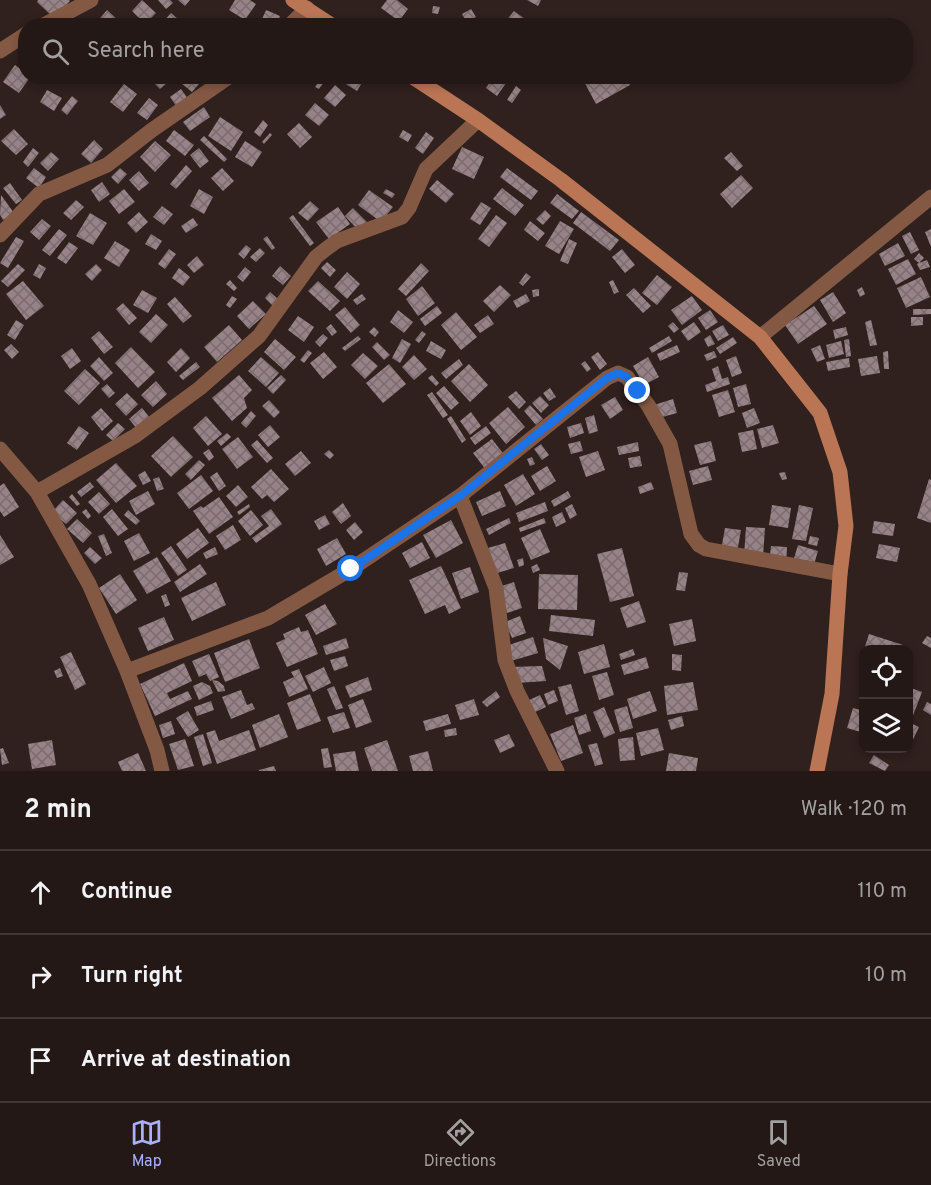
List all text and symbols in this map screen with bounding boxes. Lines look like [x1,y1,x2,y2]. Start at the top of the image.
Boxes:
search box [18,18,913,84]
icon: search [39,35,72,68]
text: Search here [87,38,205,65]
route end [624,377,650,403]
route start [337,555,363,581]
map controls [859,645,913,753]
button: locate [859,645,913,699]
button: layers [859,699,913,753]
text: 2 min [24,794,92,827]
text: Walk · 120 m [801,797,907,823]
icon: ahead [24,876,57,909]
text: Continue [81,879,172,906]
text: 110 m [858,879,907,905]
icon: right [24,960,57,993]
text: Turn right [81,963,183,990]
text: 10 m [865,963,907,989]
icon: arrive [24,1044,57,1077]
text: Arrive at destination [81,1047,291,1074]
tab: Map [130,1116,163,1172]
tab: Directions [424,1116,496,1172]
tab: Saved [757,1116,801,1172]

